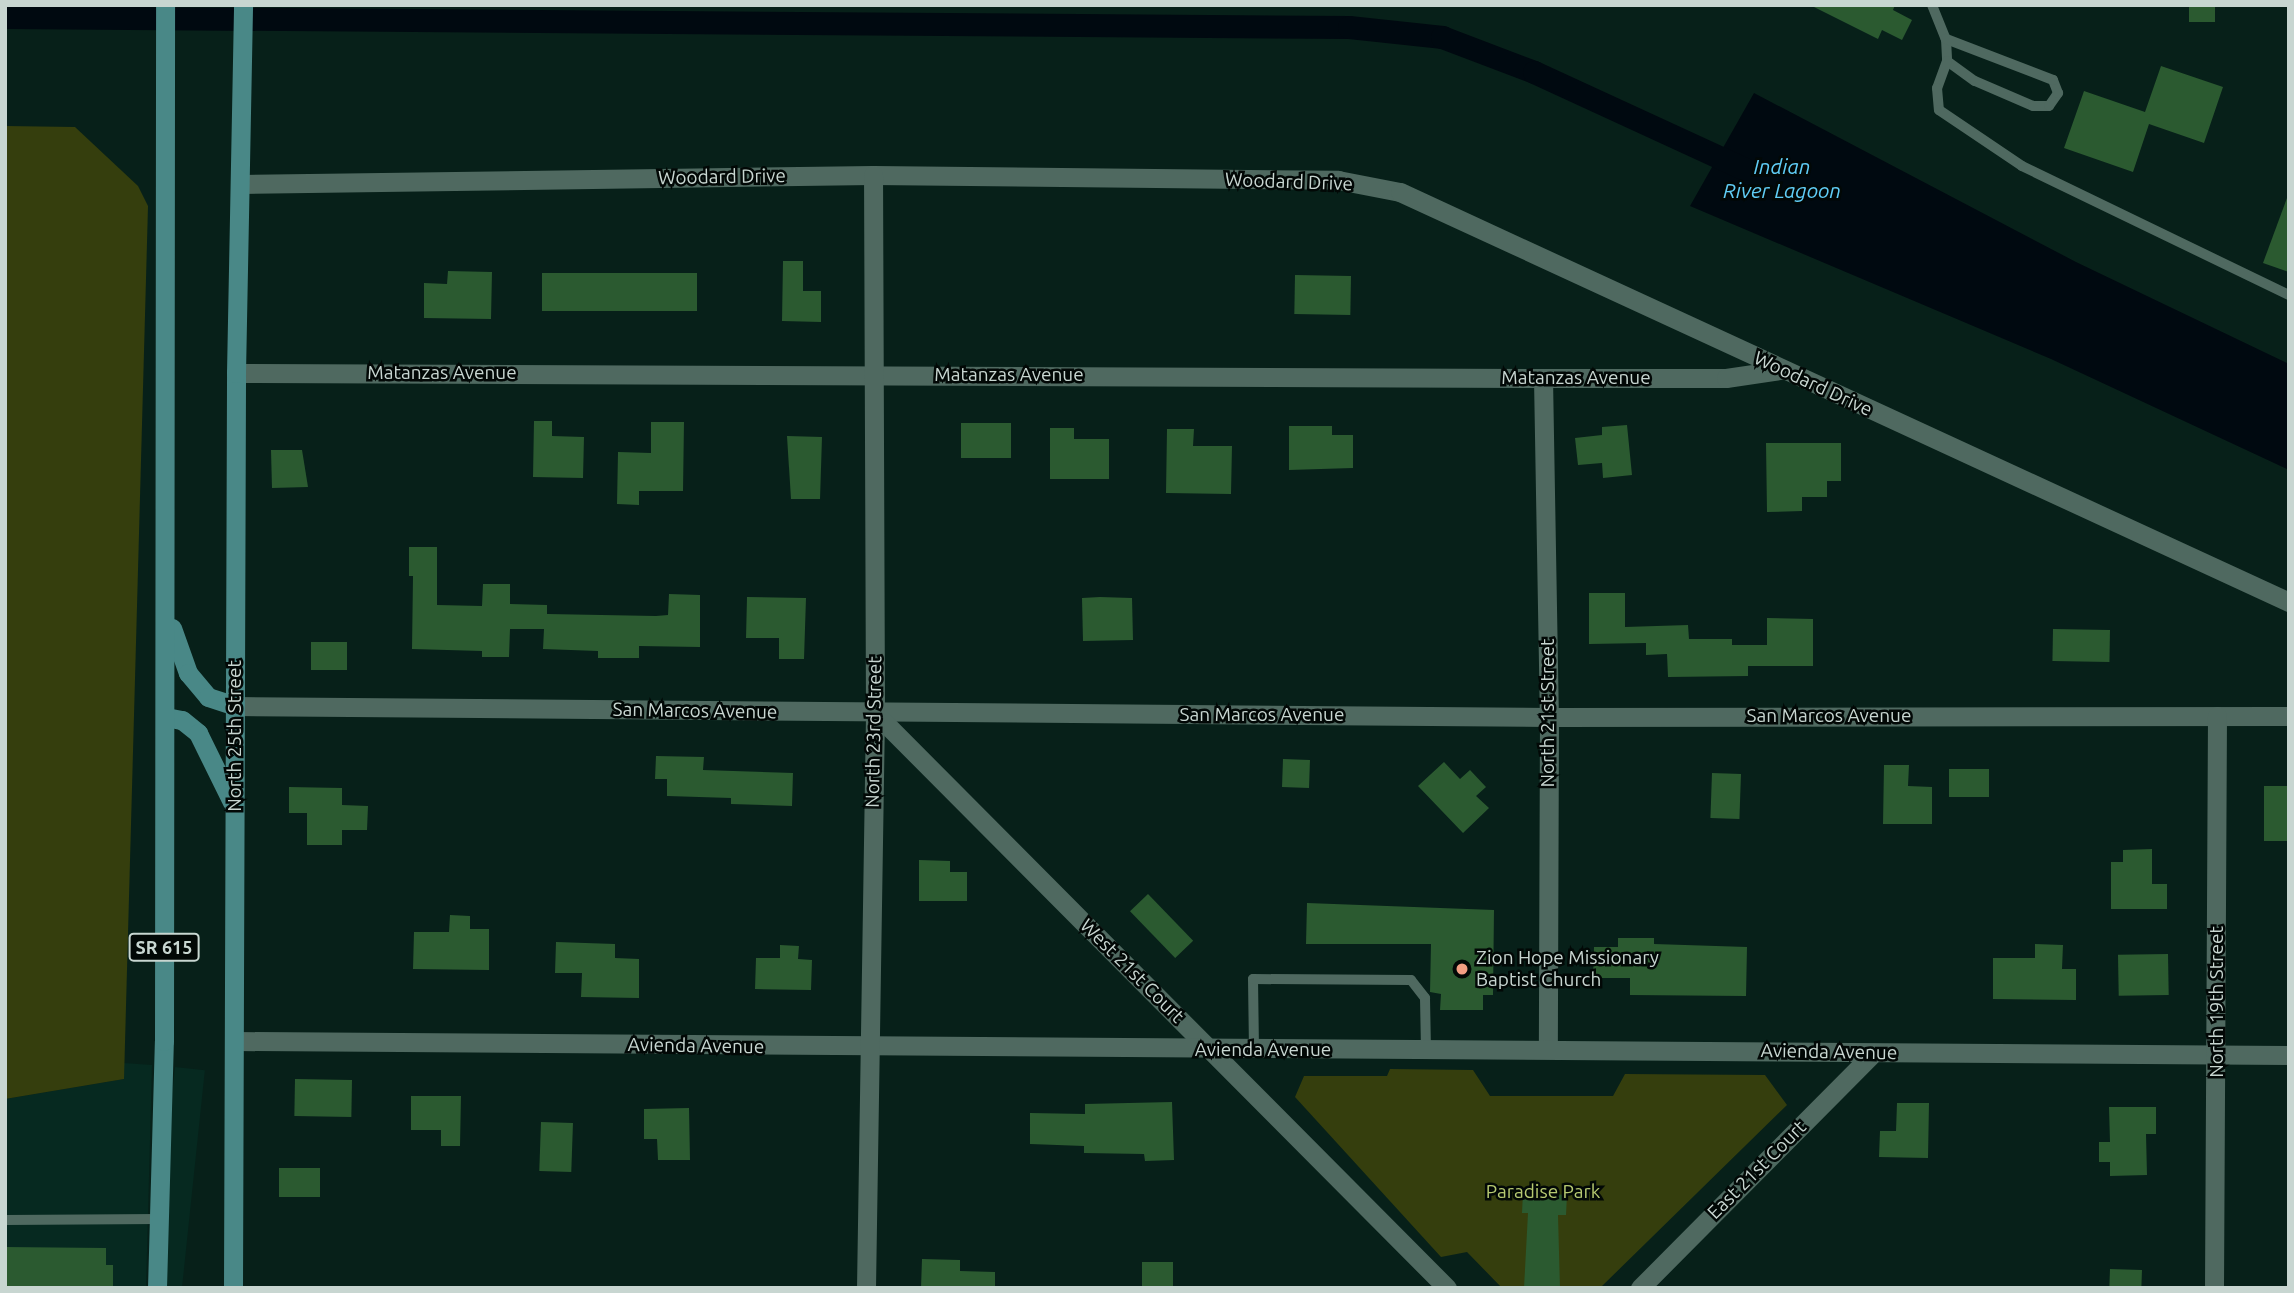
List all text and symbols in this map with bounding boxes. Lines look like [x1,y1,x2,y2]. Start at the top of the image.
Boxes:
water label: Indian River Lagoon [1723,153,1841,203]
street label: Woodard Drive [658,164,786,190]
street label: Woodard Drive [1225,168,1353,196]
street label: Woodard Drive [1750,347,1876,421]
street label: Matanzas Avenue [367,362,517,384]
street label: Matanzas Avenue [934,364,1084,386]
street label: Matanzas Avenue [1501,367,1651,389]
street label: North 21st Street [1537,638,1559,788]
street label: North 23rd Street [861,656,887,808]
street label: North 25th Street [224,660,246,812]
street label: San Marcos Avenue [612,698,778,724]
street label: San Marcos Avenue [1180,704,1344,726]
street label: San Marcos Avenue [1747,705,1911,727]
street label: West 21st Court [1075,914,1189,1028]
street label: North 19th Street [2206,926,2228,1078]
road number: SR 615 [127,932,201,962]
place label: Zion Hope Missionary Baptist Church [1476,947,1659,991]
marker: Zion Hope Missionary Baptist Church [1454,961,1470,977]
street label: Avienda Avenue [628,1033,764,1059]
street label: Avienda Avenue [1195,1039,1331,1061]
street label: Avienda Avenue [1761,1039,1897,1065]
street label: East 21st Court [1703,1116,1811,1224]
park label: Paradise Park [1486,1181,1600,1203]

